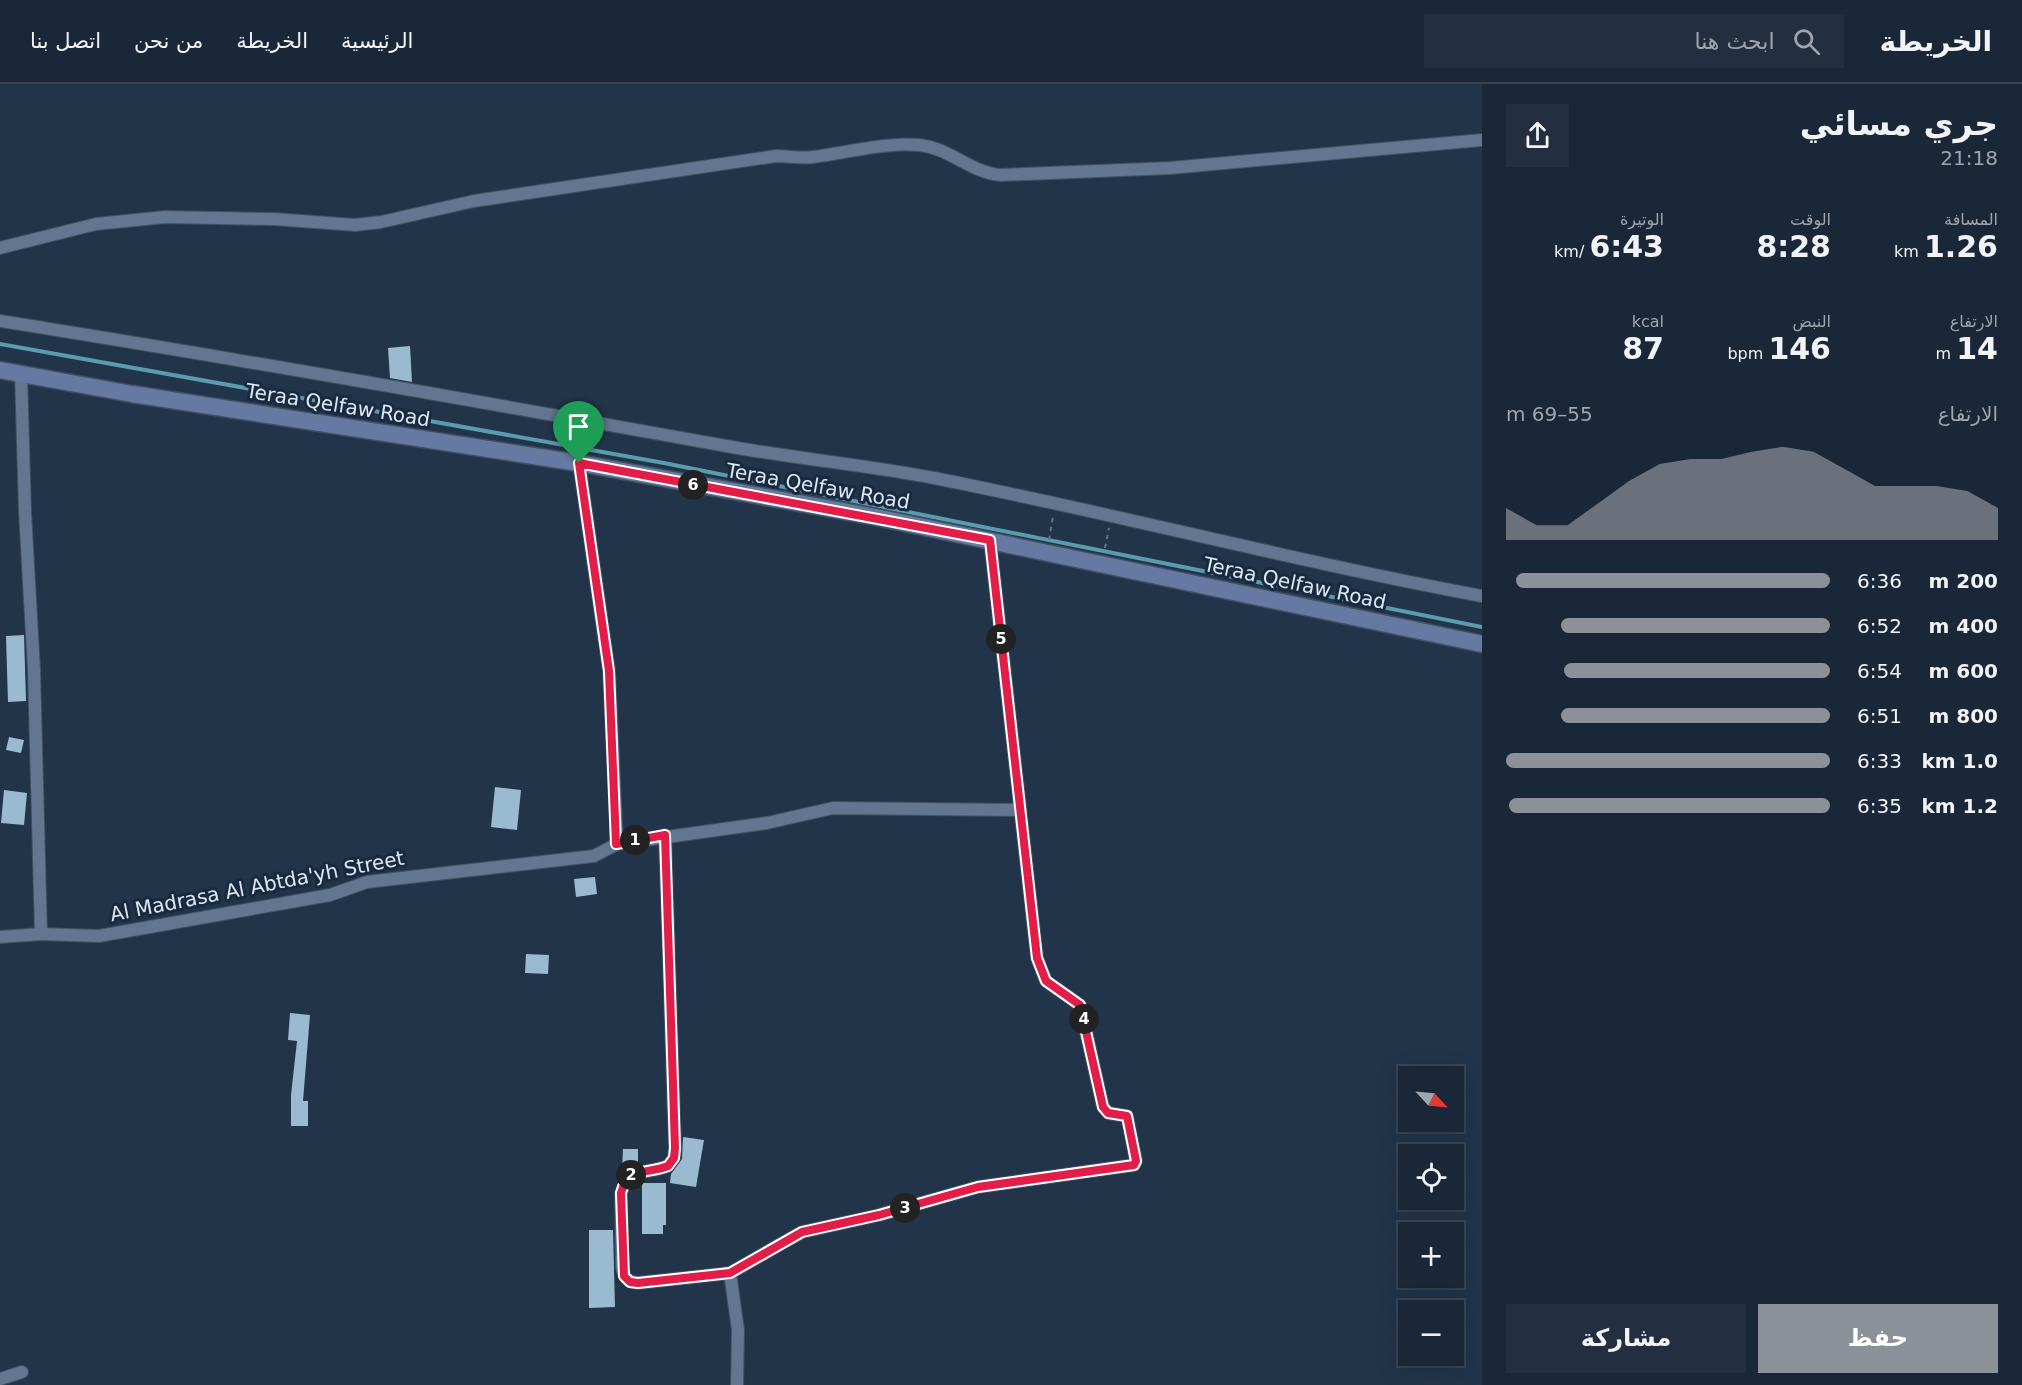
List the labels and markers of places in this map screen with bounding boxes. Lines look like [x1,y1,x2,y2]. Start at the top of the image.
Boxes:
pin [553,401,604,463]
pin: 6 [678,470,708,500]
pin: 5 [986,624,1016,654]
pin: 1 [620,825,650,855]
pin: 4 [1069,1004,1099,1034]
pin: 2 [616,1160,646,1190]
pin: 3 [890,1193,920,1223]

